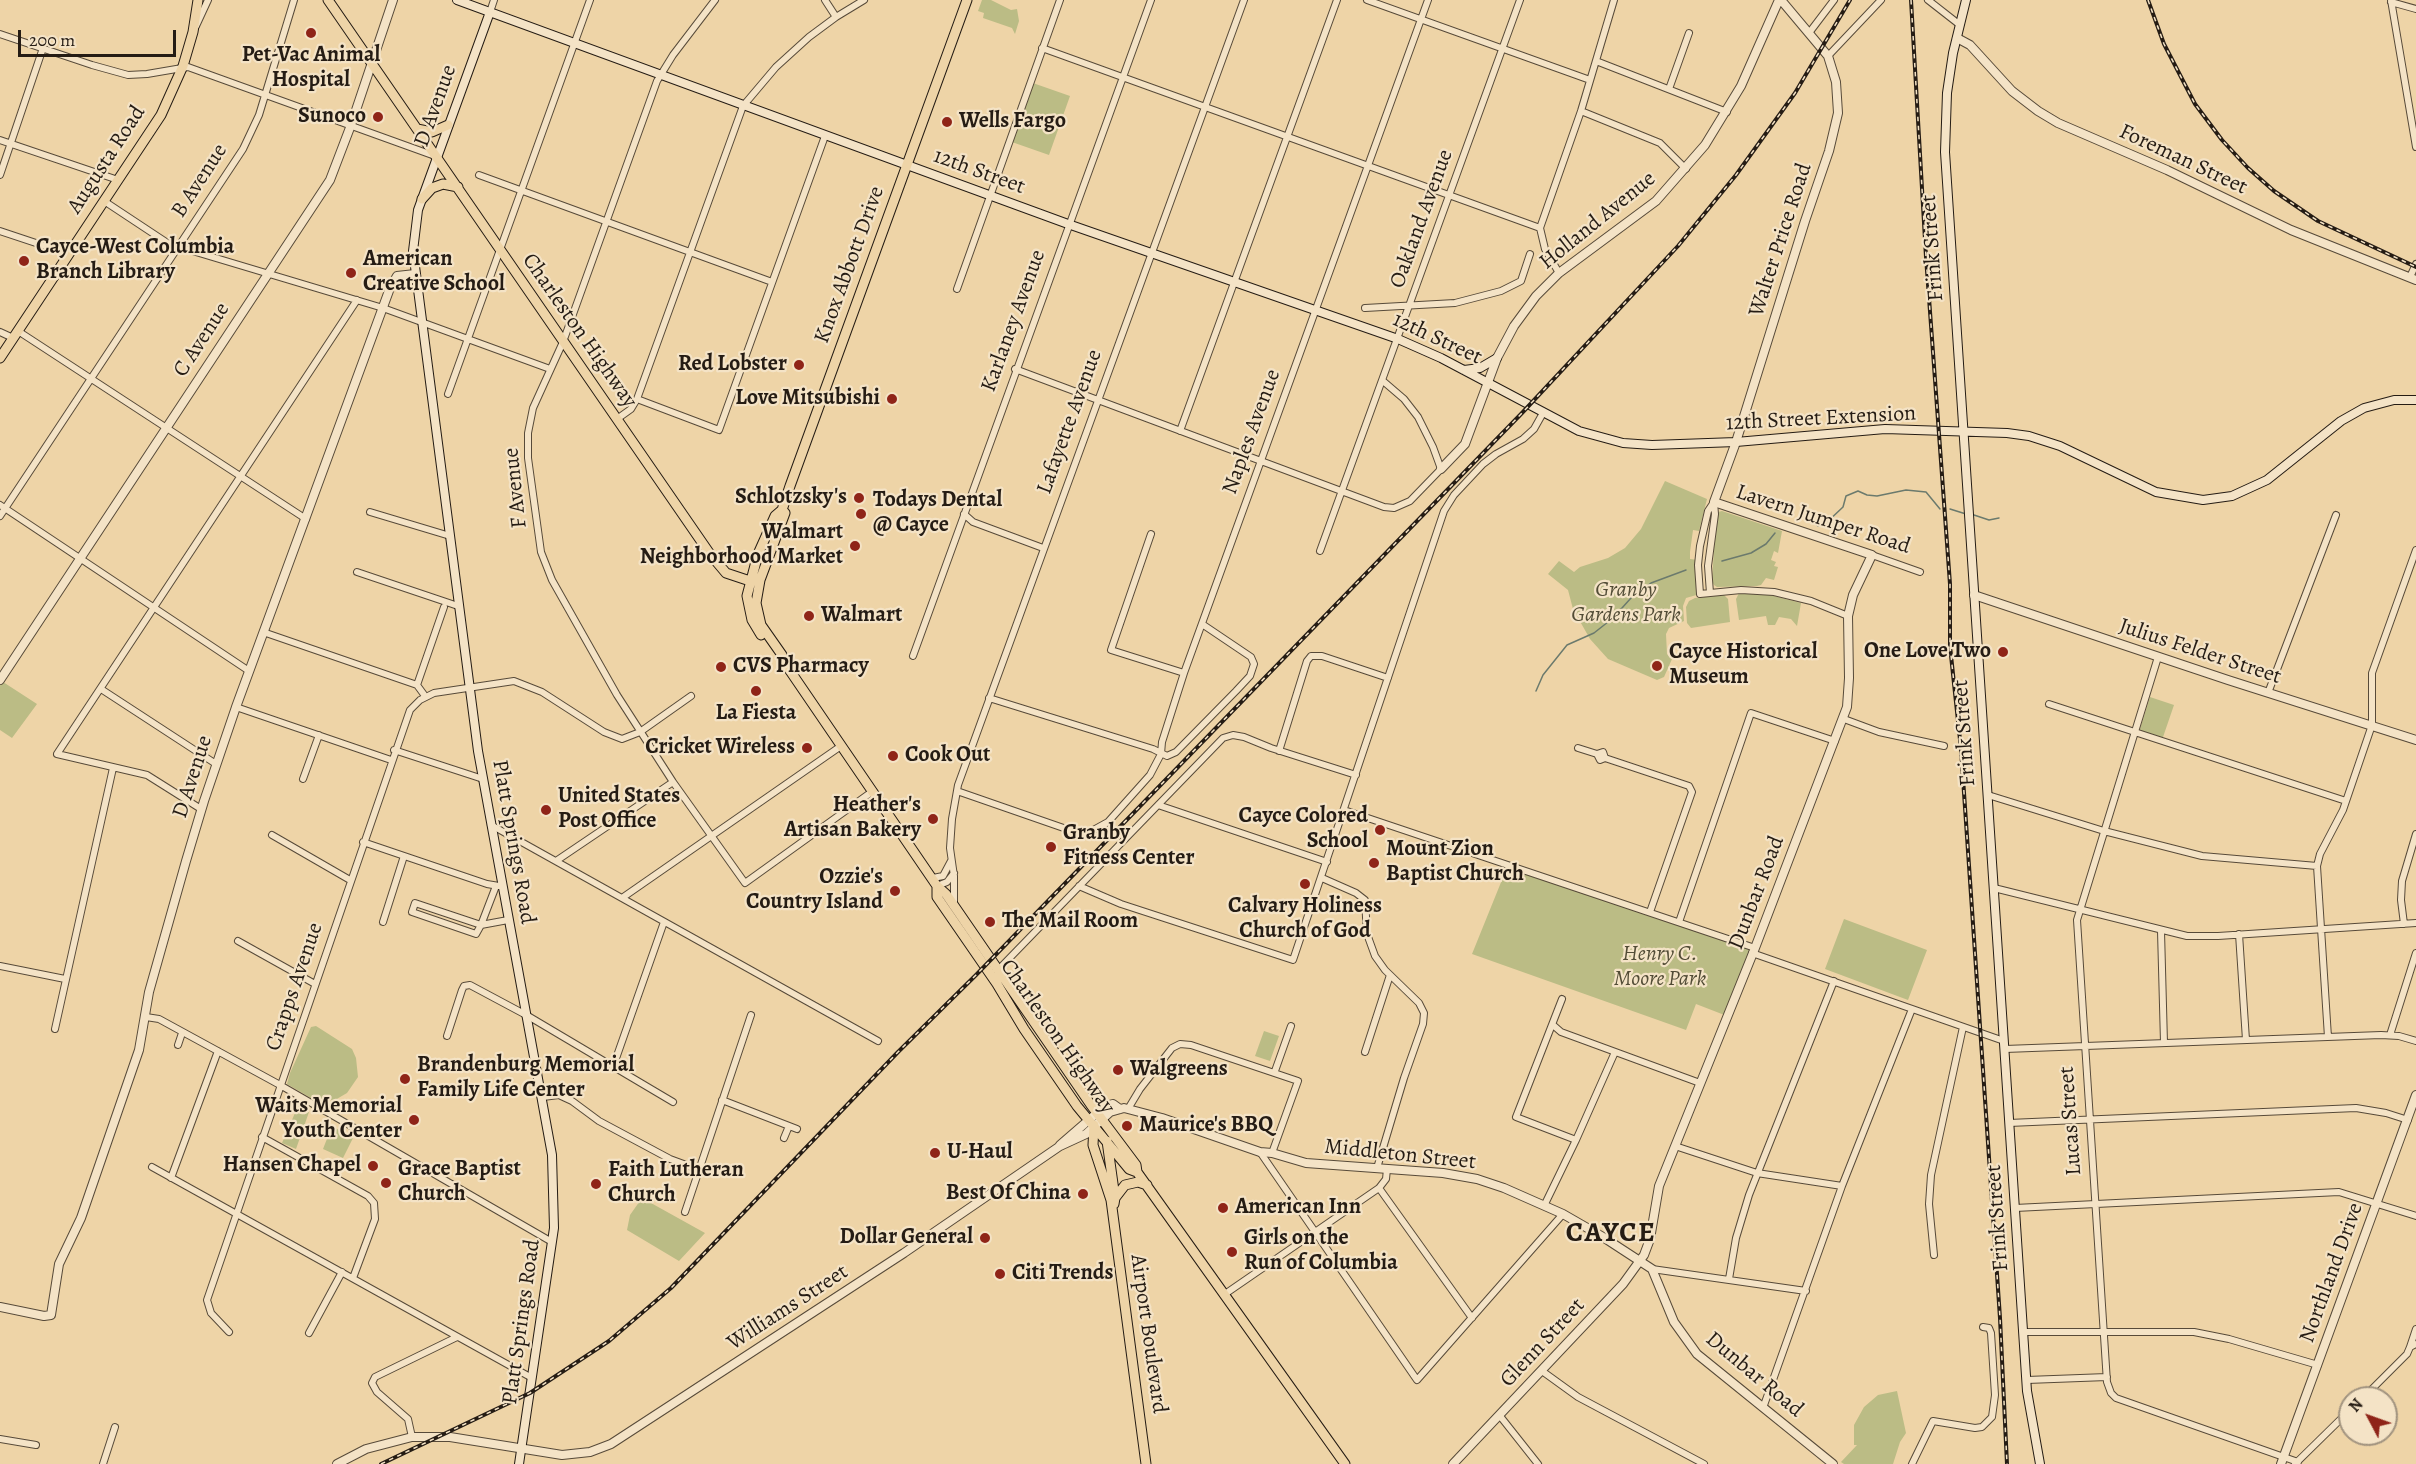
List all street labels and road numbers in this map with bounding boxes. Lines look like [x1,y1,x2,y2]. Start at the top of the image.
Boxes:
street label: D Avenue [409,61,463,151]
street label: Augusta Road [62,101,152,219]
street label: Foreman Street [2115,119,2251,201]
street label: B Avenue [166,139,234,223]
street label: 12th Street [930,143,1028,201]
street label: Oakland Avenue [1385,146,1459,292]
street label: Walter Price Road [1744,160,1818,320]
street label: Holland Avenue [1535,166,1661,276]
street label: Knox Abbott Drive [809,183,891,347]
street label: Frink Street [1916,194,1950,302]
street label: Karlaney Avenue [976,246,1052,396]
street label: Charleston Highway [516,249,642,413]
street label: C Avenue [168,298,236,382]
street label: 12th Street [1388,307,1486,371]
street label: Lafayette Avenue [1032,346,1108,498]
street label: Naples Avenue [1217,366,1287,498]
street label: 12th Street Extension [1725,401,1917,437]
street label: F Avenue [499,446,533,530]
street label: Lavern Jumper Road [1732,479,1914,561]
street label: Julius Felder Street [2115,613,2285,691]
street label: Frink Street [1948,679,1982,787]
street label: D Avenue [167,732,219,822]
street label: Platt Springs Road [486,758,540,926]
street label: Dunbar Road [1723,833,1791,953]
street label: Crapps Avenue [261,919,329,1055]
street label: Charleston Highway [994,955,1120,1119]
street label: Lucas Street [2054,1065,2088,1177]
street label: Middleton Street [1323,1134,1477,1176]
street label: Frink Street [1981,1164,2015,1272]
street label: Northland Drive [2294,1199,2370,1347]
street label: Platt Springs Road [497,1238,547,1406]
street label: Airport Boulevard [1124,1253,1172,1415]
street label: Williams Street [723,1259,853,1357]
street label: Glenn Street [1495,1293,1591,1393]
street label: Dunbar Road [1700,1327,1808,1423]

